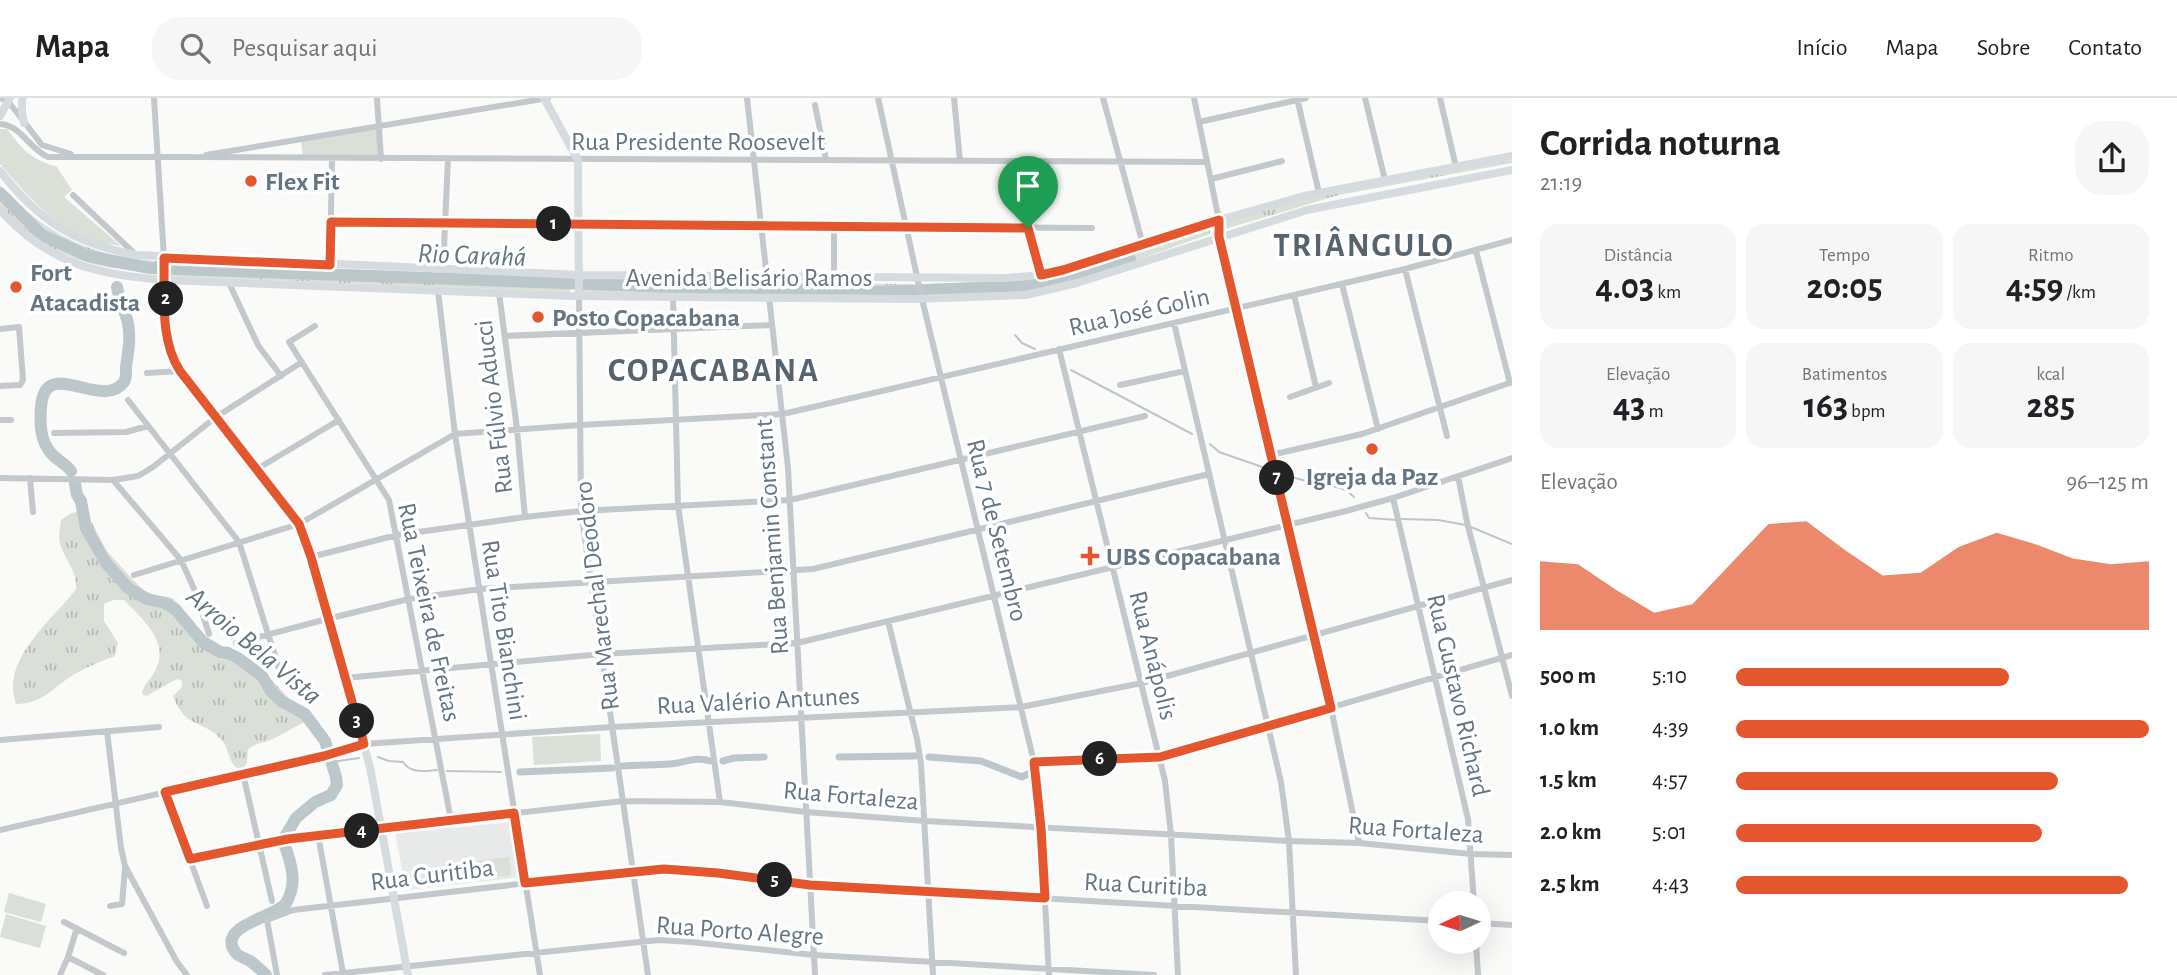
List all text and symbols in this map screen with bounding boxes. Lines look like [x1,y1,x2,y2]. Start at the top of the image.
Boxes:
search box [152,17,642,80]
icon: search [176,29,214,67]
text: Mapa [35,31,110,64]
text: Pesquisar aqui [232,35,378,61]
text: Início [1796,36,1848,60]
text: Mapa [1886,36,1939,60]
text: Sobre [1977,36,2030,60]
text: Contato [2068,36,2142,60]
button: share [2075,121,2149,195]
text: Corrida noturna [1540,125,1781,163]
street label: Rua Presidente Roosevelt [571,129,825,155]
pin [998,156,1058,228]
icon: arrive [1009,167,1047,205]
place label: Flex Fit [265,169,340,195]
text: 21:19 [1540,172,1582,195]
marker: Flex Fit [243,173,259,189]
pin: 1 [536,206,572,242]
text: 1 [550,214,557,233]
district label: TRIÂNGULO [1273,226,1455,263]
water label: Rio Carahá [417,240,527,272]
text: Distância [1604,246,1673,265]
text: Tempo [1819,246,1870,265]
text: Ritmo [2028,246,2074,265]
place label: Fort Atacadista [30,260,140,316]
street label: Avenida Belisário Ramos [625,265,873,291]
text: 4.03 [1595,270,1654,305]
text: 20:05 [1806,270,1883,305]
text: 4:59 [2006,270,2063,305]
marker: Fort Atacadista [8,279,24,295]
pin: 2 [148,282,184,316]
street label: Rua José Golin [1066,283,1212,341]
text: km [1654,283,1681,302]
text: /km [2063,283,2096,302]
text: 2 [161,289,170,308]
place label: Posto Copacabana [552,305,740,331]
marker: Posto Copacabana [530,309,546,325]
street label: Rua Fúlvio Aducci [470,318,518,495]
district label: COPACABANA [608,355,820,388]
text: Elevação [1606,365,1670,384]
text: Batimentos [1802,365,1887,384]
text: kcal [2036,365,2065,384]
text: 43 [1613,389,1645,424]
text: 163 [1803,389,1848,424]
text: 285 [2026,389,2075,424]
text: m [1645,402,1664,421]
text: bpm [1848,402,1886,421]
street label: Rua Benjamin Constant [751,418,793,656]
street label: Rua 7 de Setembro [962,436,1032,624]
marker: Igreja da Paz [1364,441,1380,457]
pin: 7 [1260,460,1294,496]
place label: Igreja da Paz [1306,464,1438,490]
text: 7 [1272,468,1281,487]
text: Elevação [1540,471,1618,494]
text: 96–125 m [2066,471,2149,494]
street label: Rua Marechal Deodoro [570,480,624,712]
street label: Rua Teixeira de Freitas [393,500,465,724]
street label: Rua Tito Bianchini [477,538,531,722]
place label: UBS Copacabana [1106,544,1281,570]
marker: UBS Copacabana [1080,546,1100,566]
water label: Arroio Bela Vista [180,582,326,711]
street label: Rua Anápolis [1124,588,1182,722]
street label: Rua Gustavo Richard [1422,591,1494,799]
text: 500 m [1540,665,1596,688]
text: 5:10 [1652,665,1687,688]
street label: Rua Valério Antunes [656,683,860,719]
pin: 3 [340,704,374,738]
text: 3 [352,711,361,730]
text: 1.0 km [1540,717,1599,740]
text: 4:39 [1652,717,1689,740]
pin: 6 [1082,742,1118,776]
text: 6 [1095,749,1104,768]
text: 1.5 km [1540,769,1597,792]
text: 4:57 [1652,769,1688,792]
street label: Rua Fortaleza [782,777,920,815]
street label: Rua Fortaleza [1347,812,1485,848]
pin: 4 [344,814,380,848]
text: 4 [357,821,366,840]
text: 2.0 km [1540,821,1602,844]
text: 5:01 [1652,821,1687,844]
street label: Rua Curitiba [369,855,495,895]
pin: 5 [758,862,792,898]
street label: Rua Curitiba [1083,869,1209,901]
text: 5 [770,870,779,889]
text: 2.5 km [1540,873,1599,896]
text: 4:43 [1652,873,1689,896]
north arrow [1428,891,1491,954]
map controls [1428,891,1491,954]
street label: Rua Porto Alegre [655,912,825,950]

